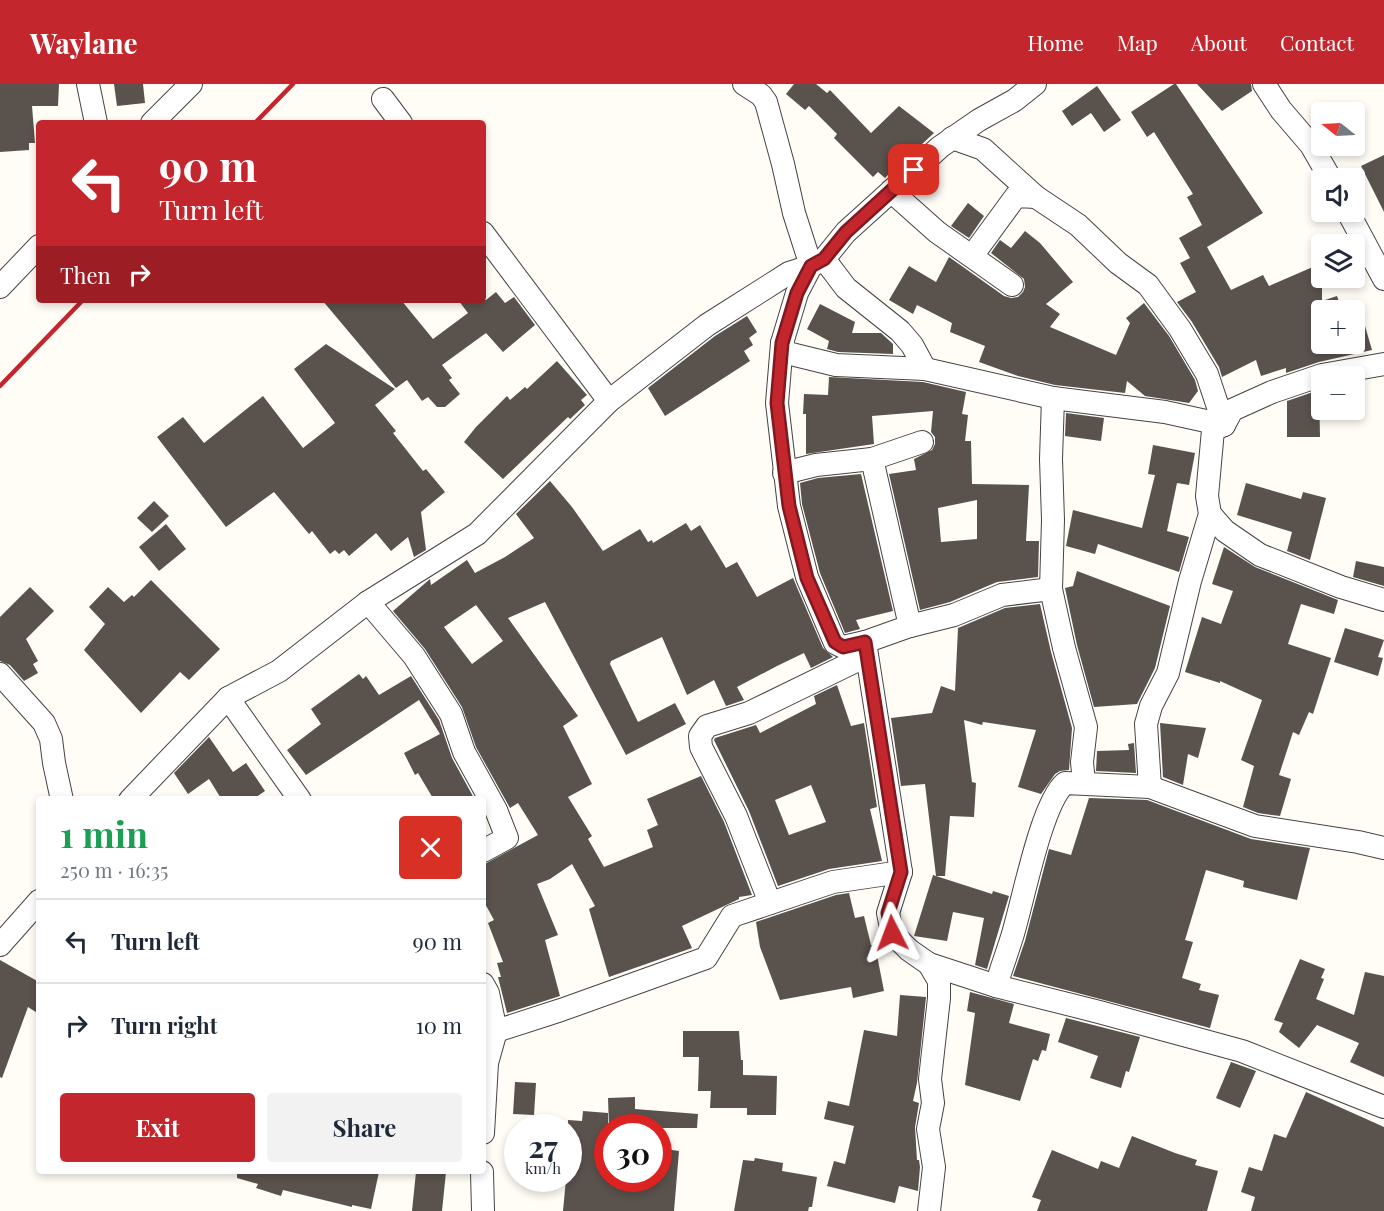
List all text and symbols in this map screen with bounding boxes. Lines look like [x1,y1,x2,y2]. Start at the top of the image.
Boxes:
text: Waylane [30,24,138,61]
text: Home [1028,28,1084,56]
text: Map [1117,28,1158,56]
text: About [1191,28,1247,56]
text: Contact [1280,28,1354,56]
north arrow [1311,102,1365,156]
map controls [1311,102,1365,420]
text: 90 m [159,137,257,193]
icon: left [60,144,138,222]
pin [888,144,939,195]
icon: arrive [897,153,930,186]
button: sound [1311,168,1365,222]
text: Turn left [159,191,263,227]
button: layers [1311,234,1365,288]
icon: right [123,258,156,291]
text: Then [60,260,111,290]
button: + [1311,300,1365,354]
button: − [1311,366,1365,420]
text: 1 min [60,809,148,857]
button: close [399,816,462,879]
text: 250 m · 16:35 [60,856,168,883]
position arrow [860,901,924,965]
icon: left [60,925,93,958]
text: Turn left [111,926,200,956]
text: 90 m [413,926,462,956]
icon: right [60,1009,93,1042]
text: Turn right [111,1010,217,1040]
text: 10 m [416,1010,462,1040]
button: Exit [60,1093,255,1162]
button: Share [267,1093,462,1162]
speed limit sign: 30 [594,1114,672,1192]
text: 27 [528,1126,558,1166]
text: km/h [525,1158,561,1178]

